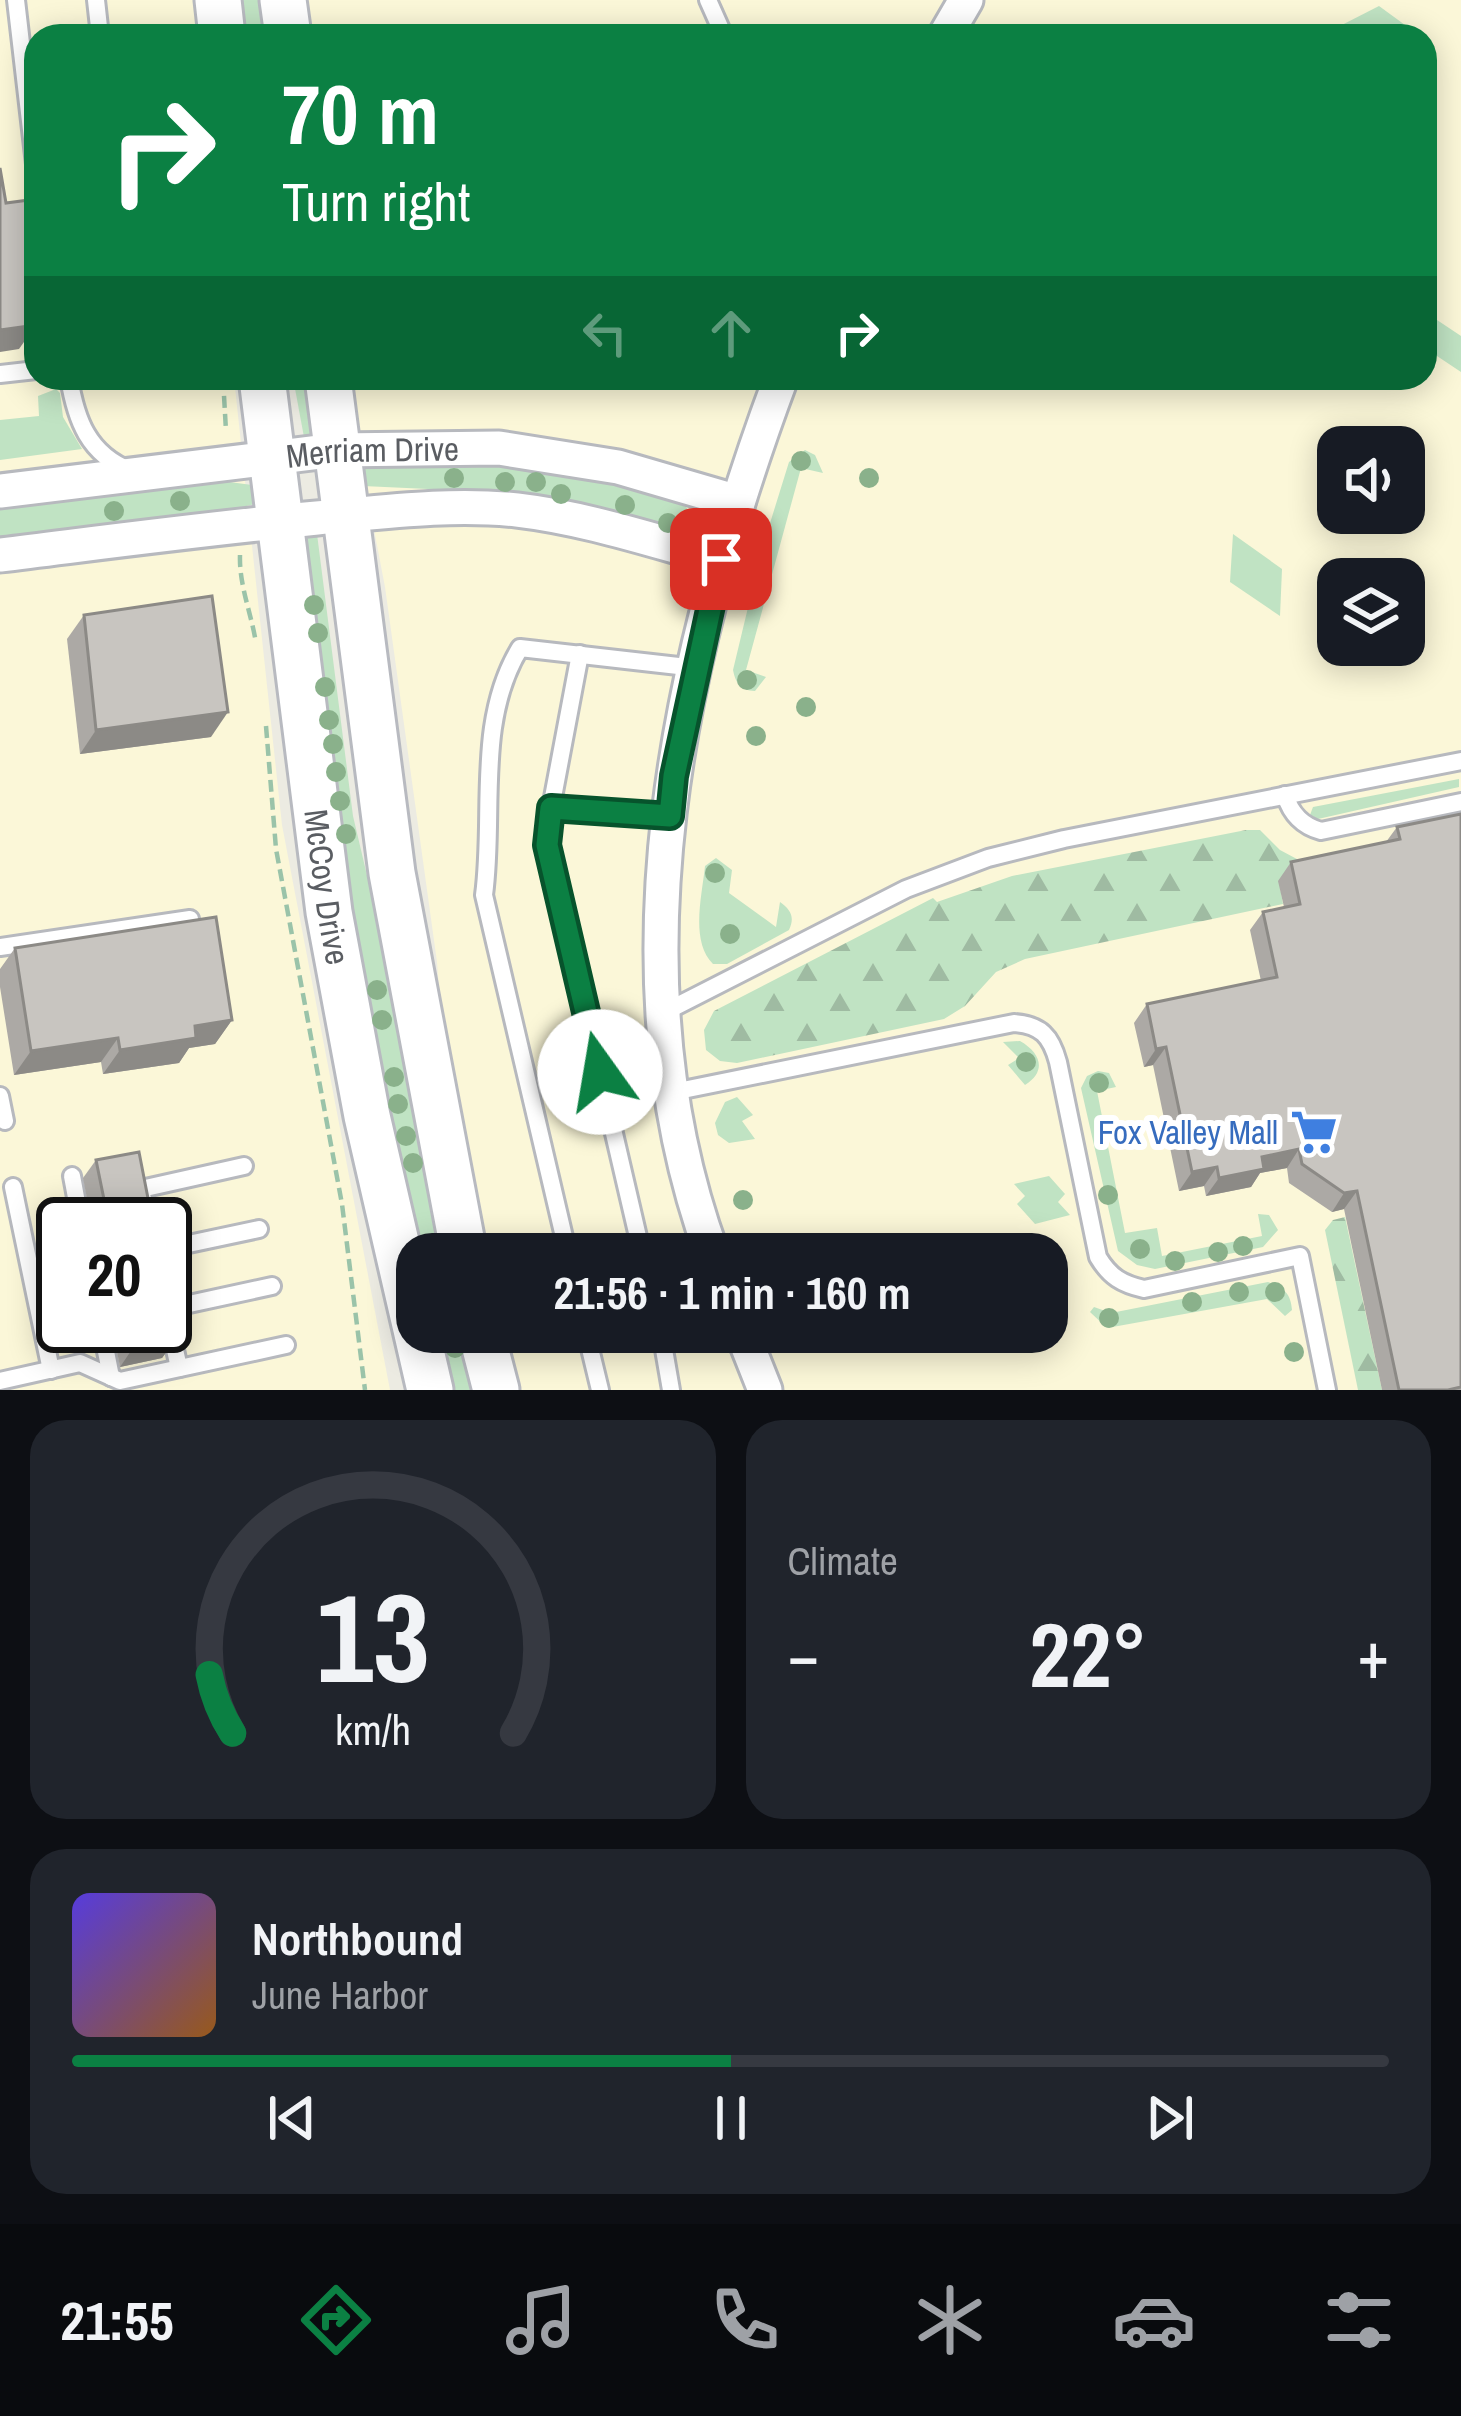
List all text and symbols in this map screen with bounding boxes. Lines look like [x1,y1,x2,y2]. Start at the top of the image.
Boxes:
text: 70 m [282,57,439,170]
icon: right [84,72,240,228]
text: Turn right [282,165,470,238]
icon: left [572,300,638,366]
icon: ahead [698,300,764,366]
icon: right [824,300,890,366]
street label: Merriam Drive [284,426,459,478]
map controls [1317,426,1425,666]
button: sound [1317,426,1425,534]
pin [670,508,772,610]
icon: arrive [688,526,754,592]
button: layers [1317,558,1425,666]
street label: McCoy Drive [294,807,360,968]
position arrow [537,1009,663,1135]
supermarket icon: Fox Valley Mall [1289,1107,1339,1157]
place label: Fox Valley Mall [1098,1110,1278,1154]
speed limit sign: 20 [36,1197,192,1353]
text: 21:56 · 1 min · 160 m [554,1262,910,1323]
text: Climate [788,1535,898,1587]
text: 13 [316,1553,430,1721]
text: 22° [1029,1594,1147,1715]
text: − [788,1610,819,1699]
text: + [1357,1610,1389,1699]
text: km/h [335,1700,411,1757]
text: Northbound [252,1908,463,1969]
text: June Harbor [252,1969,428,2021]
icon: previous [259,2085,325,2151]
icon: pause [698,2085,764,2151]
icon: next [1137,2085,1203,2151]
icon: directions [294,2278,378,2362]
icon: music [499,2278,583,2362]
icon: phone [703,2278,787,2362]
icon: climate [908,2278,992,2362]
icon: car [1112,2278,1196,2362]
icon: filters [1317,2278,1401,2362]
text: 21:55 [60,2284,174,2357]

